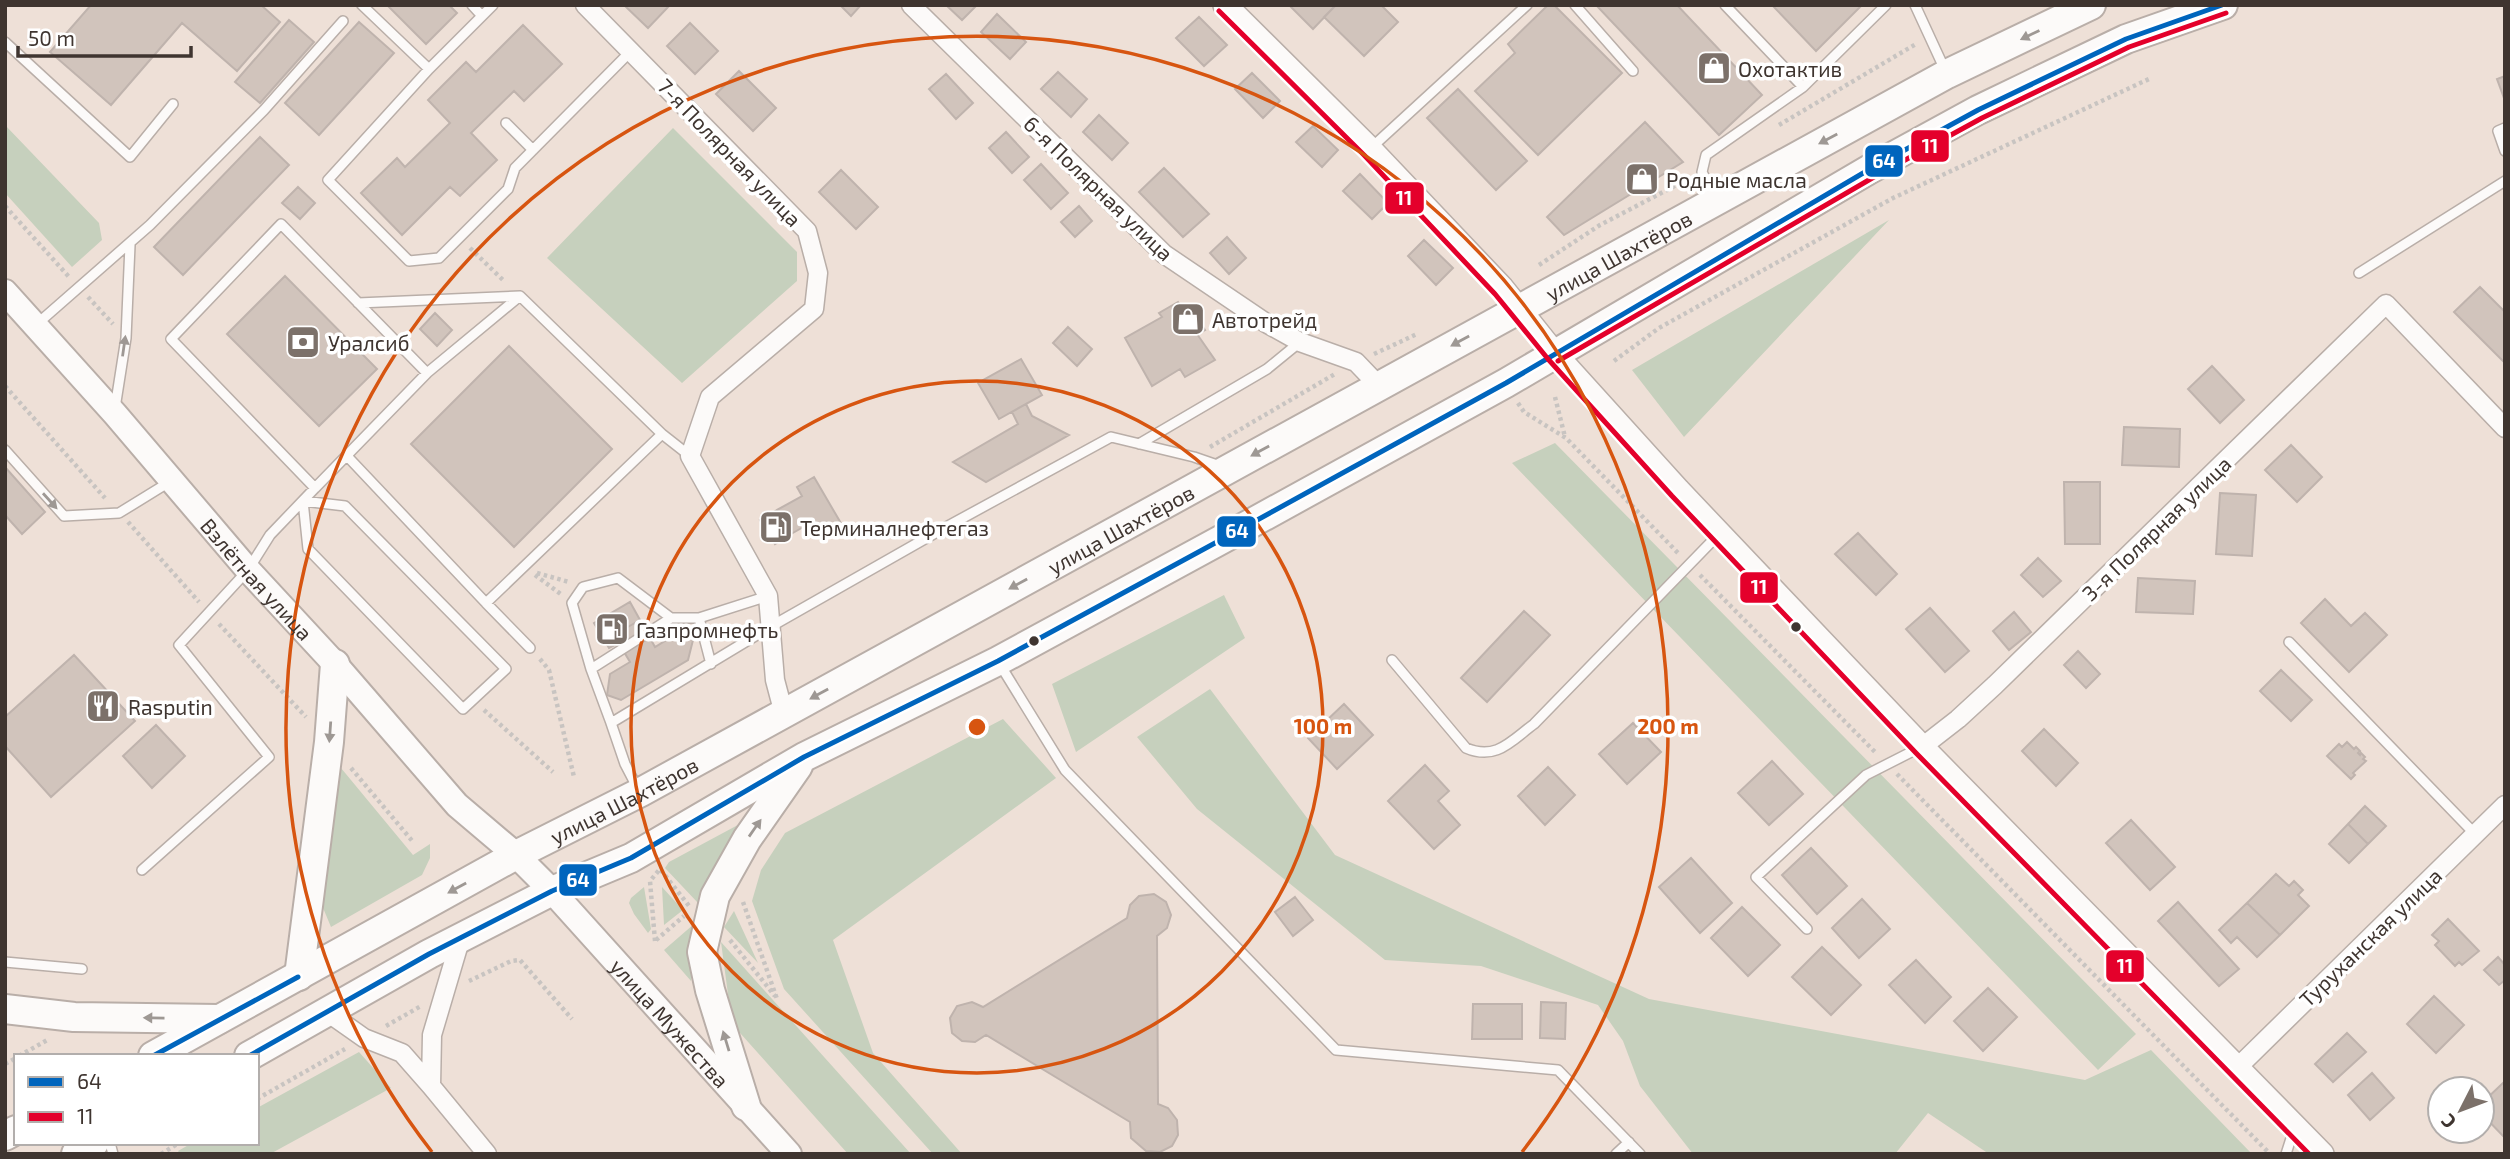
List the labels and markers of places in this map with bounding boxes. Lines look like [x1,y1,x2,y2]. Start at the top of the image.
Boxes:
shop icon: Охотактив [1695,49,1733,87]
place label: Охотактив [1738,56,1842,81]
shop icon: Родные масла [1623,160,1661,198]
place label: Родные масла [1666,167,1807,192]
shop icon: Автотрейд [1169,300,1207,338]
place label: Автотрейд [1212,307,1317,332]
bank icon: Уралсиб [284,323,322,361]
place label: Уралсиб [328,330,410,355]
fuel station icon: Терминалнефтегаз [757,508,795,546]
place label: Терминалнефтегаз [800,515,989,540]
fuel station icon: Газпромнефть [593,610,631,648]
place label: Газпромнефть [636,617,778,642]
unlabelled marker [1789,620,1803,634]
unlabelled marker [1027,634,1041,648]
restaurant icon: Rasputin [84,687,122,725]
place label: Rasputin [128,694,213,719]
centre of rings [965,715,989,739]

